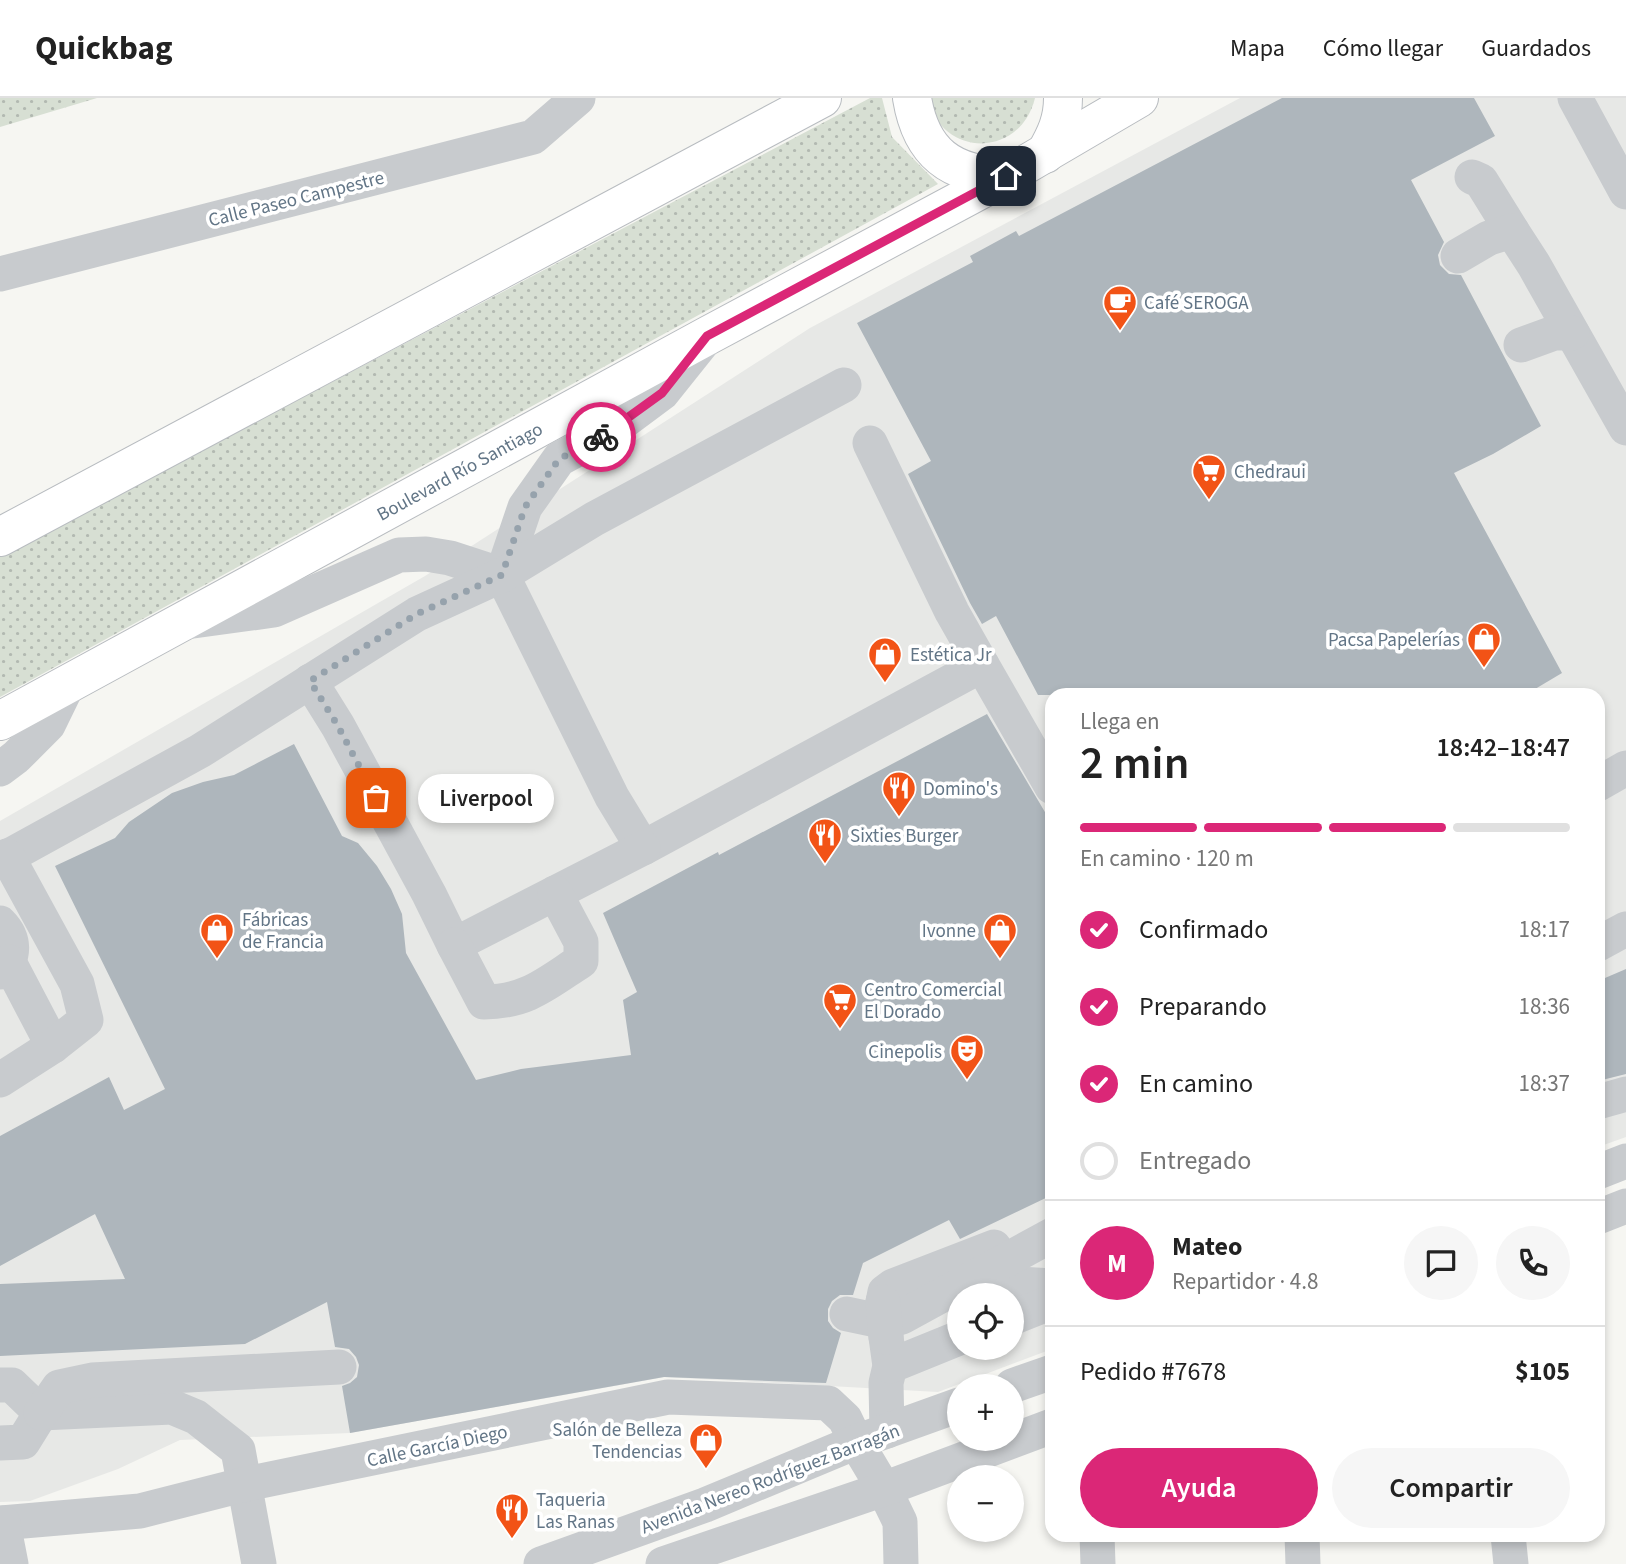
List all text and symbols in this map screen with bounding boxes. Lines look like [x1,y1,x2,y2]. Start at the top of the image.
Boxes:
text: Quickbag [35,25,173,72]
text: Mapa [1230,31,1285,66]
text: Cómo llegar [1323,31,1443,66]
text: Guardados [1481,31,1591,66]
pin [976,146,1036,206]
icon: home [987,157,1025,195]
street label: Calle Paseo Campestre [206,165,387,234]
cafe icon: Café SEROGA [1101,283,1139,332]
place label: Café SEROGA [1144,290,1249,317]
courier [566,402,636,472]
street label: Boulevard Río Santiago [372,416,548,528]
icon: bike [582,418,620,456]
supermarket icon: Chedraui [1190,452,1228,501]
place label: Chedraui [1234,459,1306,486]
shop icon: Pacsa Papelerías [1465,620,1503,669]
place label: Pacsa Papelerías [1328,627,1460,654]
shop icon: Estética Jr [866,635,904,684]
place label: Estética Jr [910,642,992,669]
text: Llega en [1080,705,1160,738]
text: 18:42–18:47 [1437,729,1570,766]
text: 2 min [1080,731,1189,796]
pin [346,768,406,828]
restaurant icon: Domino's [880,769,918,818]
callout: Liverpool [418,774,554,822]
place label: Domino's [923,776,998,803]
icon: bag [357,779,395,817]
text: Liverpool [439,782,533,815]
restaurant icon: Sixties Burger [806,816,844,865]
place label: Sixties Burger [850,823,959,850]
text: En camino · 120 m [1080,842,1254,875]
place label: Fábricas de Francia [242,907,324,956]
shop icon: Fábricas de Francia [198,911,236,960]
shop icon: Ivonne [981,911,1019,960]
icon: check [1080,911,1118,949]
text: Confirmado [1139,911,1268,948]
text: 18:17 [1519,913,1570,946]
place label: Ivonne [922,918,976,945]
place label: Centro Comercial El Dorado [864,977,1002,1026]
supermarket icon: Centro Comercial El Dorado [821,981,859,1030]
icon: check [1080,988,1118,1026]
text: Preparando [1139,988,1267,1025]
text: 18:36 [1519,990,1570,1023]
theatre icon: Cinepolis [948,1032,986,1081]
place label: Cinepolis [868,1039,942,1066]
icon: check [1080,1065,1118,1103]
text: En camino [1139,1065,1253,1102]
text: 18:37 [1519,1067,1570,1100]
text: Entregado [1139,1142,1251,1179]
button: chat [1404,1226,1478,1300]
button: phone [1496,1226,1570,1300]
text: Mateo [1172,1228,1242,1265]
text: M [1107,1245,1127,1282]
text: Repartidor · 4.8 [1172,1265,1318,1298]
map controls [947,1283,1024,1542]
button: locate [947,1283,1024,1360]
text: Pedido #7678 [1080,1353,1226,1390]
text: $105 [1515,1353,1570,1390]
button: + [947,1374,1024,1451]
place label: Salón de Belleza Tendencias [552,1417,682,1466]
street label: Avenida Nereo Rodríguez Barragán [637,1417,904,1541]
street label: Calle García Diego [365,1418,510,1475]
shop icon: Salón de Belleza Tendencias [687,1421,725,1470]
button: Ayuda [1080,1448,1318,1528]
button: Compartir [1332,1448,1570,1528]
button: − [947,1465,1024,1542]
place label: Taqueria Las Ranas [536,1487,615,1536]
restaurant icon: Taqueria Las Ranas [493,1491,531,1540]

